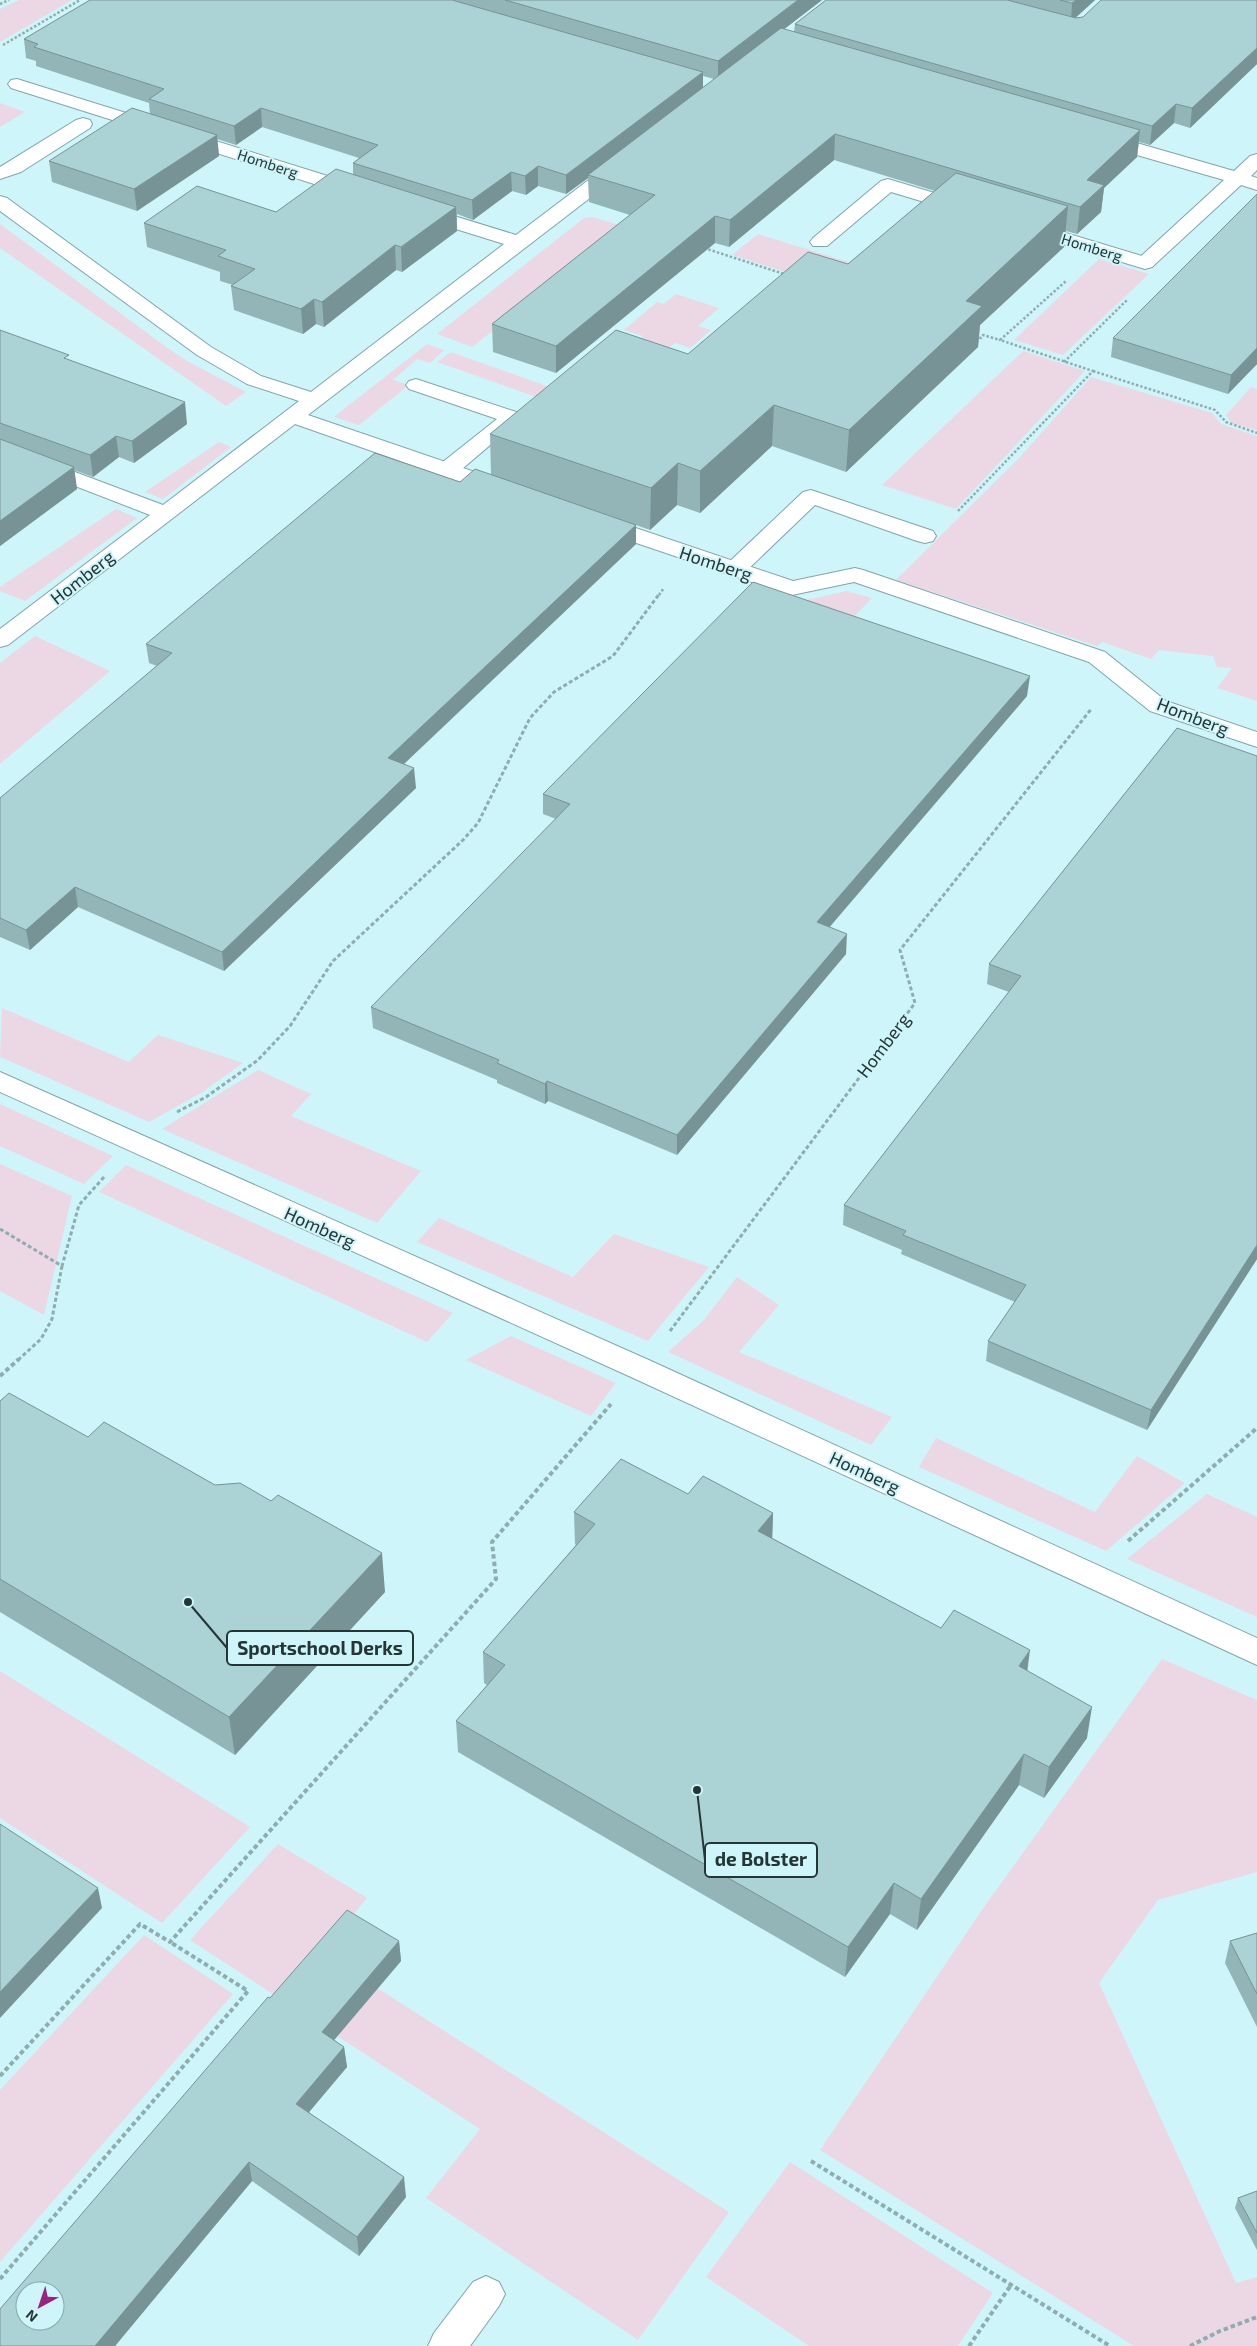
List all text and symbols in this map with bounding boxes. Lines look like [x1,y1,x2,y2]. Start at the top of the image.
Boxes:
street label: Homberg [235,145,301,181]
street label: Homberg [1059,229,1125,265]
street label: Homberg [677,541,755,585]
street label: Homberg [46,545,118,609]
street label: Homberg [1154,692,1232,740]
street label: Homberg [852,1008,914,1082]
street label: Homberg [281,1202,359,1252]
street label: Homberg [826,1446,904,1498]
callout: Sportschool Derks [227,1631,413,1665]
text: Sportschool Derks [237,1636,403,1659]
callout: de Bolster [705,1843,817,1877]
text: de Bolster [715,1847,807,1870]
north arrow [15,2281,65,2331]
text: N [22,2307,41,2326]

